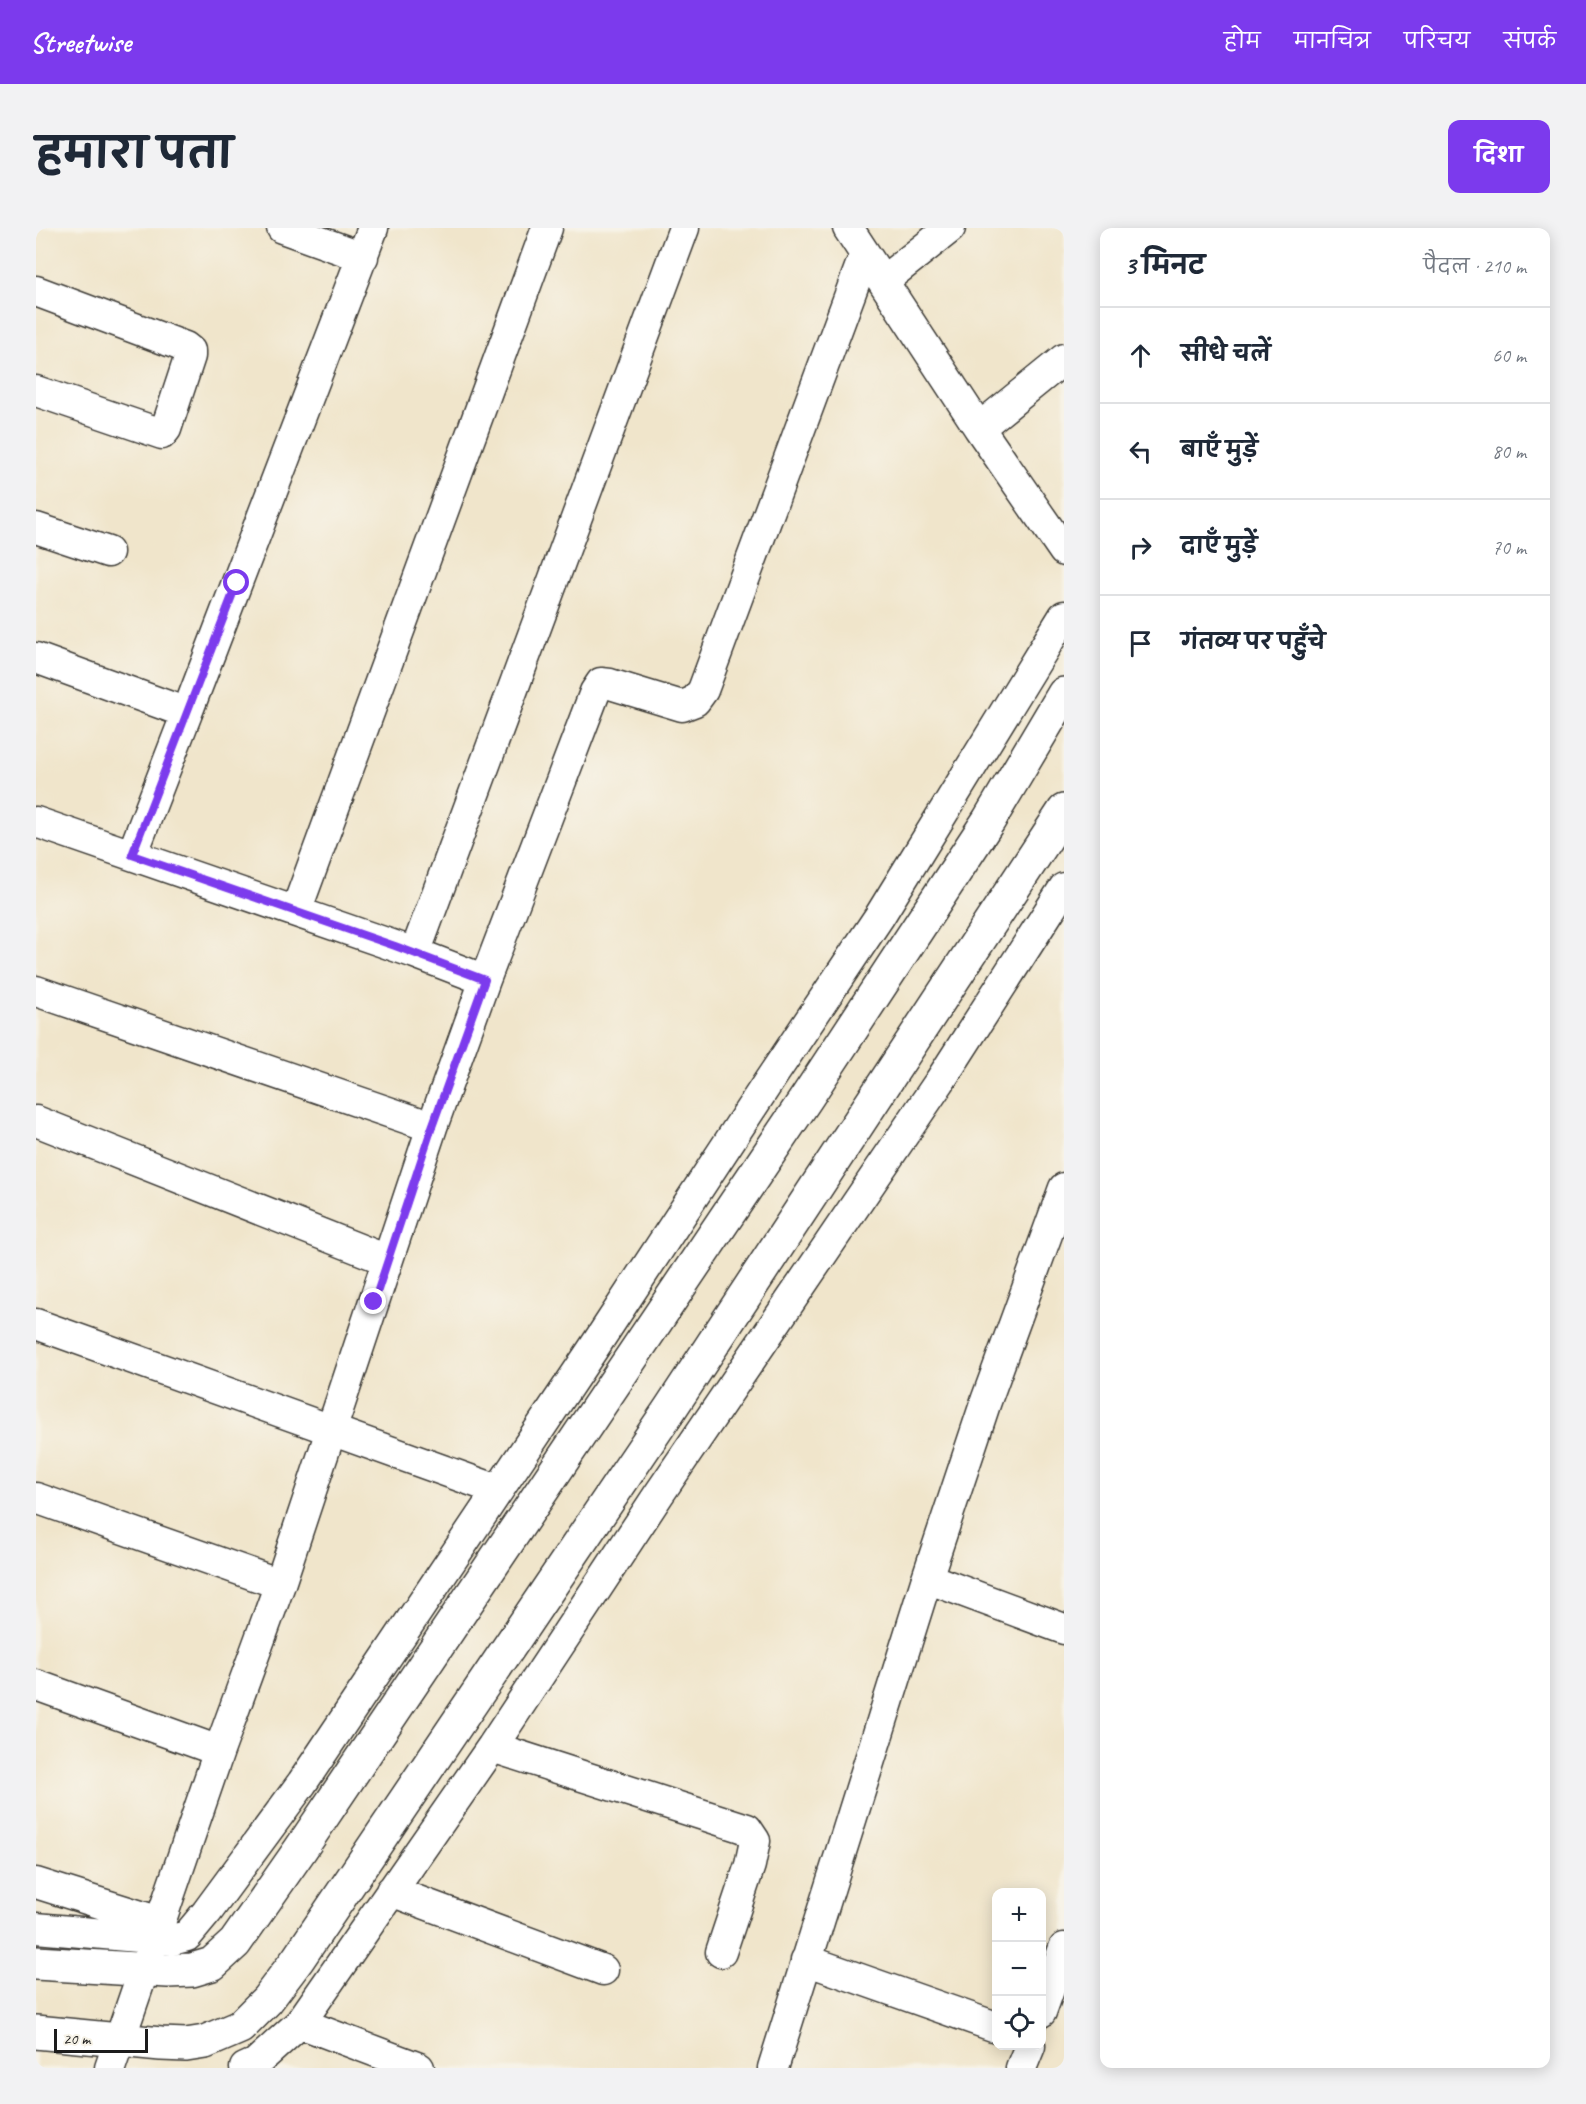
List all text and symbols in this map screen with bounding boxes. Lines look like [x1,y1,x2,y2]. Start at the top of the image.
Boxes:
text: Streetwise [30,25,131,60]
text: होम [1224,28,1261,54]
text: मानचित्र [1294,28,1371,54]
text: परिचय [1404,28,1470,54]
text: संपर्क [1503,28,1556,54]
button: दिशा [1448,120,1550,193]
text: हमारा पता [36,127,233,180]
text: 3 मिनट [1124,249,1205,282]
text: पैदल · 210 m [1423,254,1526,279]
icon: ahead [1124,339,1157,372]
text: सीधे चलें [1181,340,1271,368]
text: 60 m [1492,343,1526,368]
icon: left [1124,435,1157,468]
text: बाएँ मुड़ें [1181,436,1258,464]
text: 80 m [1492,439,1526,464]
icon: right [1124,531,1157,564]
text: दाएँ मुड़ें [1181,532,1257,560]
text: 70 m [1492,535,1526,560]
route start [223,569,249,595]
icon: arrive [1124,627,1157,660]
text: गंतव्य पर पहुँचे [1181,628,1325,656]
route end [360,1288,386,1314]
map controls [992,1888,1046,2050]
button: + [992,1888,1046,1942]
button: − [992,1942,1046,1996]
button: locate [992,1996,1046,2050]
scale bar [54,2026,148,2054]
text: 20 m [63,2029,90,2049]

